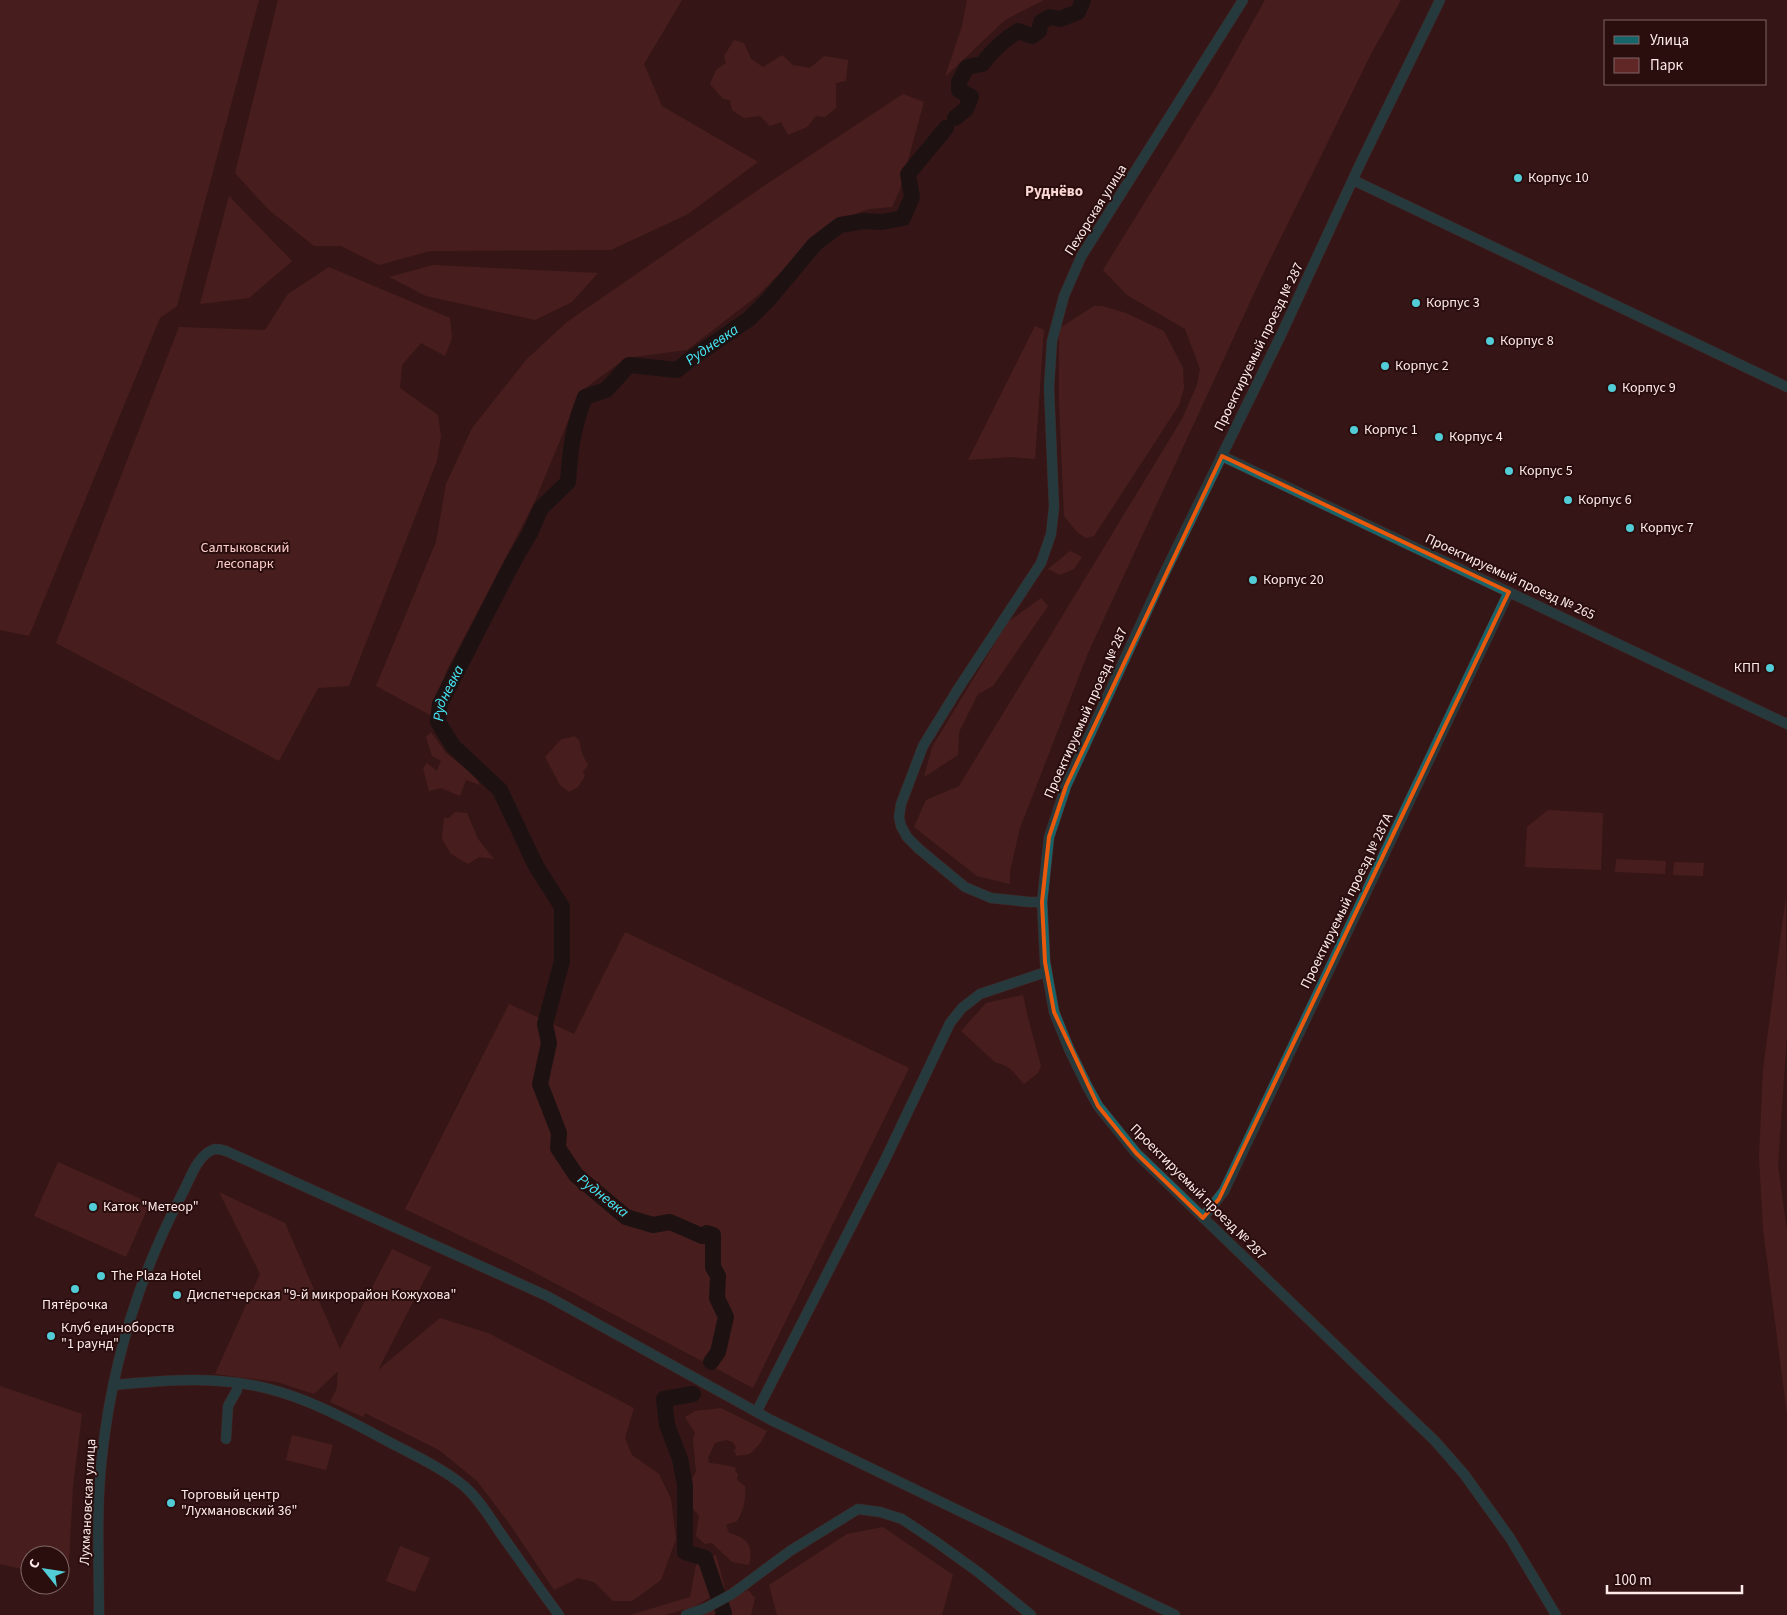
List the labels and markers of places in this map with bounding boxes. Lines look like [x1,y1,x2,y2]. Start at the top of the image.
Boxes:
place label: Корпус 10 [1528,168,1589,188]
marker: Корпус 10 [1512,172,1524,184]
place label: Корпус 3 [1426,293,1480,313]
marker: Корпус 3 [1410,297,1422,309]
place label: Корпус 8 [1500,331,1554,351]
marker: Корпус 8 [1484,335,1496,347]
place label: Корпус 2 [1395,356,1449,376]
marker: Корпус 2 [1379,360,1391,372]
place label: Корпус 9 [1622,378,1676,398]
marker: Корпус 9 [1606,382,1618,394]
place label: Корпус 1 [1364,420,1418,440]
marker: Корпус 1 [1348,424,1360,436]
place label: Корпус 4 [1449,427,1503,447]
marker: Корпус 4 [1433,431,1445,443]
place label: Корпус 5 [1519,461,1573,481]
marker: Корпус 5 [1503,465,1515,477]
place label: Корпус 6 [1578,490,1632,510]
marker: Корпус 6 [1562,494,1574,506]
place label: Корпус 7 [1640,518,1694,538]
marker: Корпус 7 [1624,522,1636,534]
place label: Корпус 20 [1263,570,1324,590]
marker: Корпус 20 [1247,574,1259,586]
place label: КПП [1734,658,1760,678]
marker: КПП [1764,662,1776,674]
place label: Каток "Метеор" [103,1197,199,1217]
marker: Каток "Метеор" [87,1201,99,1213]
place label: The Plaza Hotel [111,1266,202,1286]
marker: The Plaza Hotel [95,1270,107,1282]
marker: Пятёрочка [69,1283,81,1295]
place label: Диспетчерская "9-й микрорайон Кожухова" [187,1285,456,1305]
marker: Диспетчерская "9-й микрорайон Кожухова" [171,1289,183,1301]
place label: Пятёрочка [42,1295,108,1315]
place label: Клуб единоборств "1 раунд" [61,1318,174,1354]
marker: Клуб единоборств "1 раунд" [45,1330,57,1342]
place label: Торговый центр "Лухмановский 36" [181,1485,297,1521]
marker: Торговый центр "Лухмановский 36" [165,1497,177,1509]

